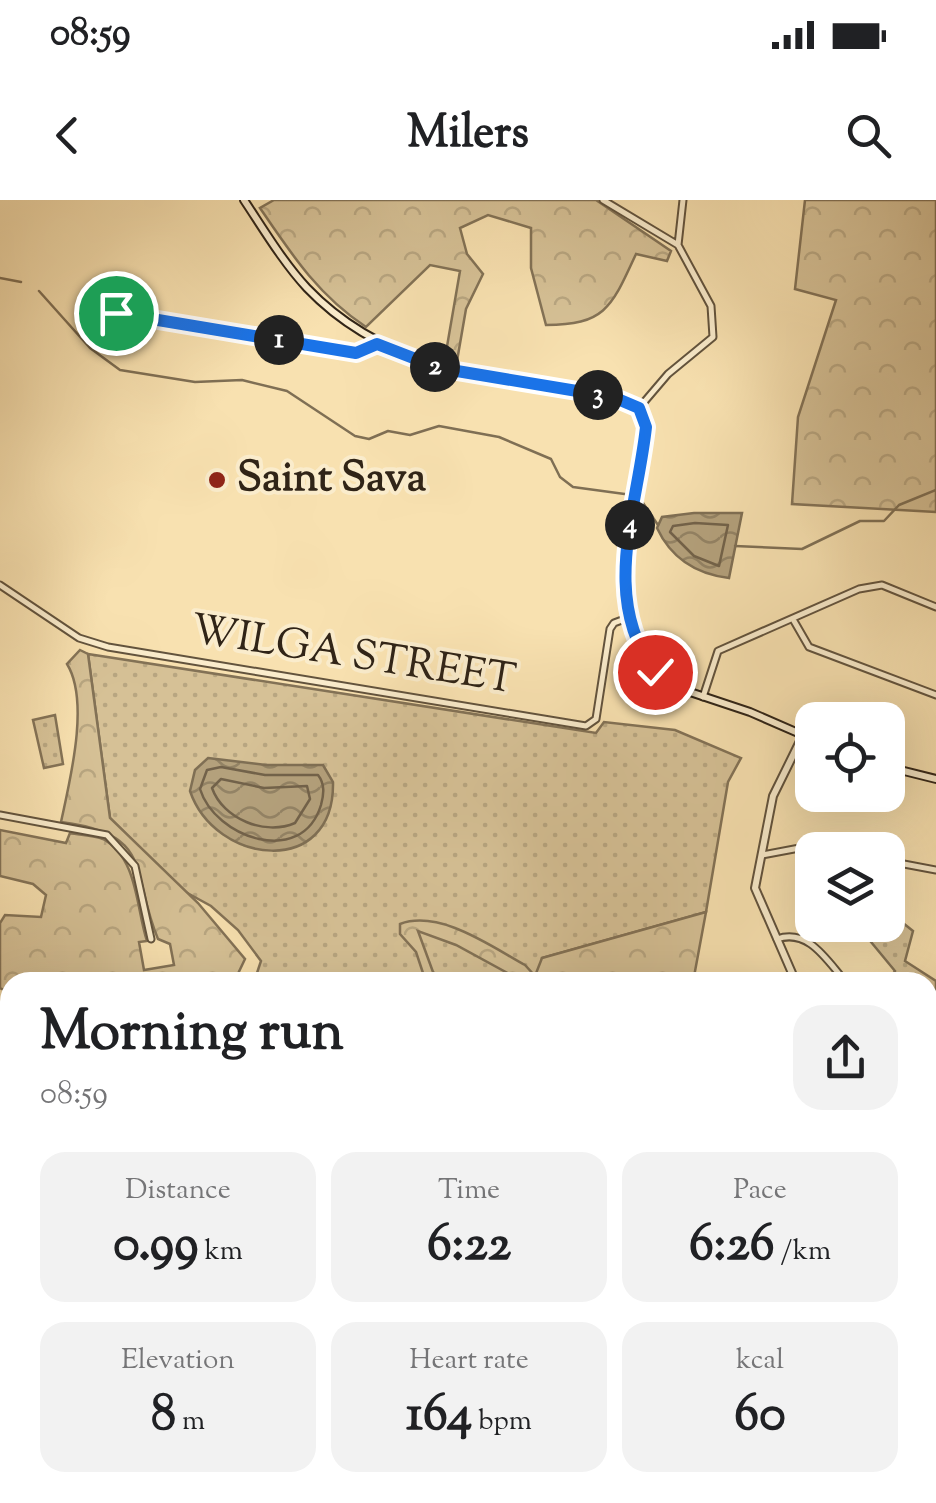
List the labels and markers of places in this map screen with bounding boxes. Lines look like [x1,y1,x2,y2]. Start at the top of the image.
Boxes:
pin [74,271,159,356]
pin: 1 [254,315,304,365]
pin: 2 [410,342,460,392]
pin: 3 [573,370,623,420]
place label: Saint Sava [237,450,427,510]
marker: Saint Sava [206,469,228,491]
pin: 4 [605,500,655,550]
pin [613,630,698,715]

